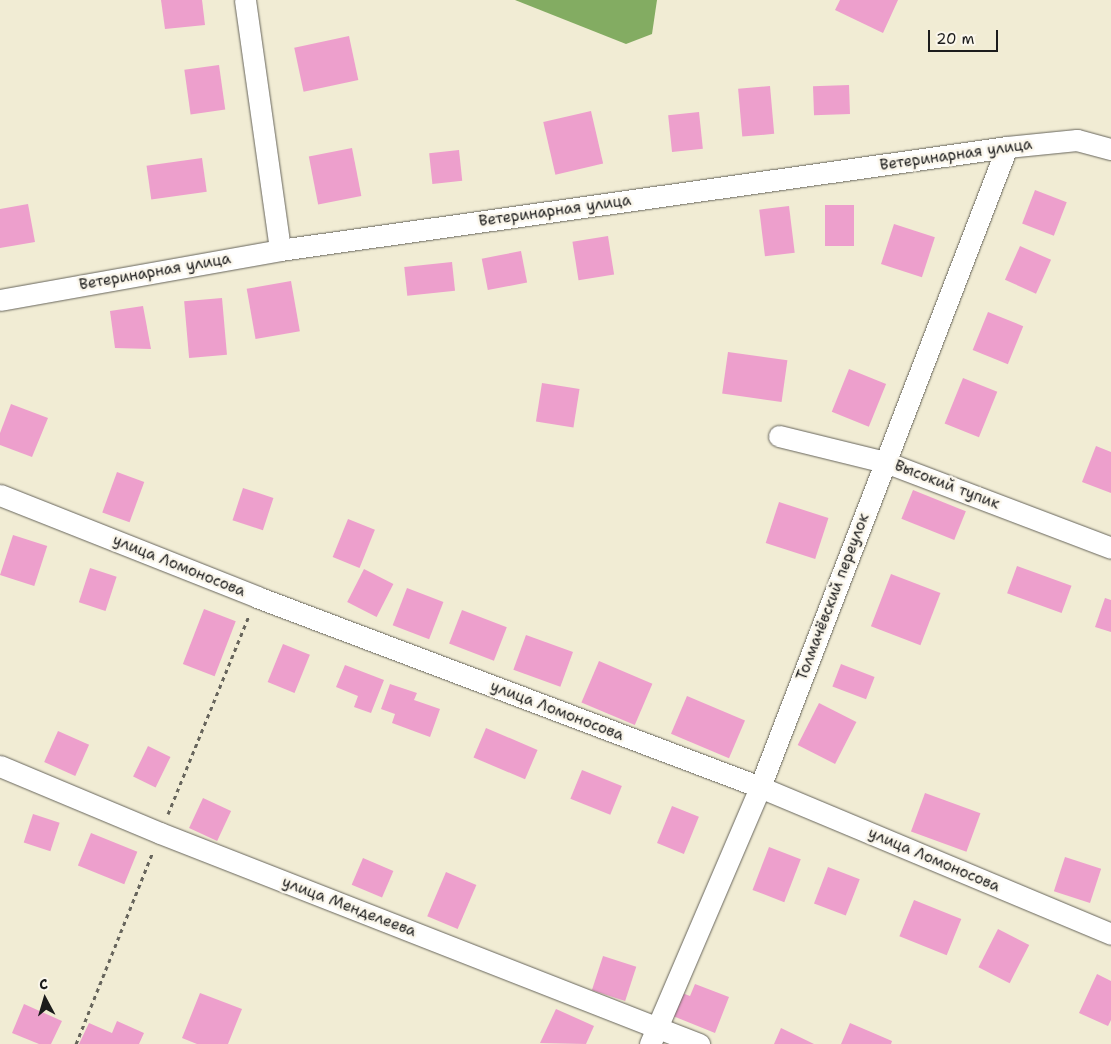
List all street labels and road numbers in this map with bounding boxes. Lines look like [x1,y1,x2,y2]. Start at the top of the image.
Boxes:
street label: Ветеринарная улица [879,135,1033,175]
street label: Ветеринарная улица [478,191,632,231]
street label: Ветеринарная улица [78,250,232,294]
street label: Высокий тупик [892,457,1002,513]
street label: Толмачёвский переулок [793,511,873,683]
street label: улица Ломоносова [110,531,248,601]
street label: улица Ломоносова [488,677,626,745]
street label: улица Ломоносова [865,824,1003,896]
street label: улица Менделеева [279,873,419,941]

